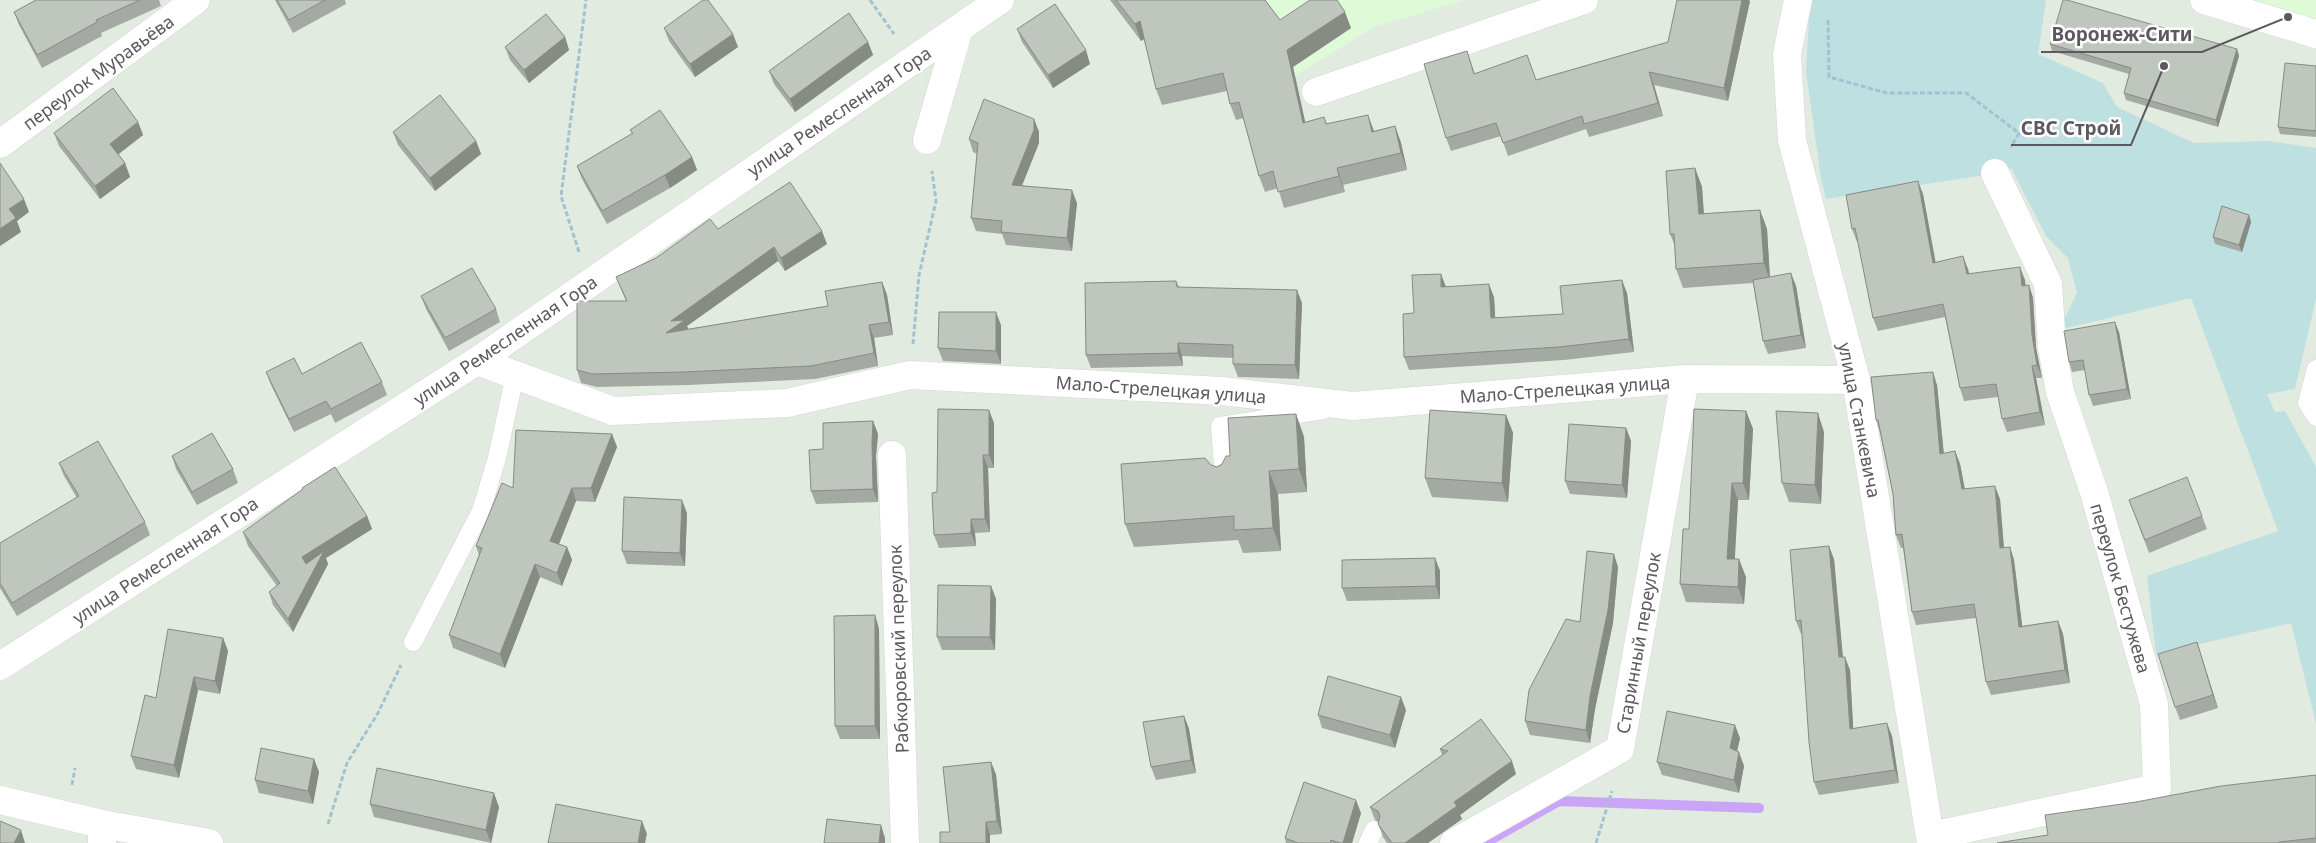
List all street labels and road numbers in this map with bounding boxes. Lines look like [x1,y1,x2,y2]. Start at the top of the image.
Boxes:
street label: переулок Муравьёва [18,9,178,135]
street label: улица Ремесленная Гора [742,40,936,182]
street label: улица Ремесленная Гора [408,269,602,411]
street label: улица Станкевича [1833,340,1887,500]
street label: Мало-Стрелецкая улица [1055,370,1267,408]
street label: Мало-Стрелецкая улица [1459,370,1671,408]
street label: улица Ремесленная Гора [68,491,262,629]
street label: переулок Бестужева [2085,500,2157,676]
street label: Рабкоровский переулок [882,544,914,754]
street label: Старинный переулок [1610,550,1666,736]

